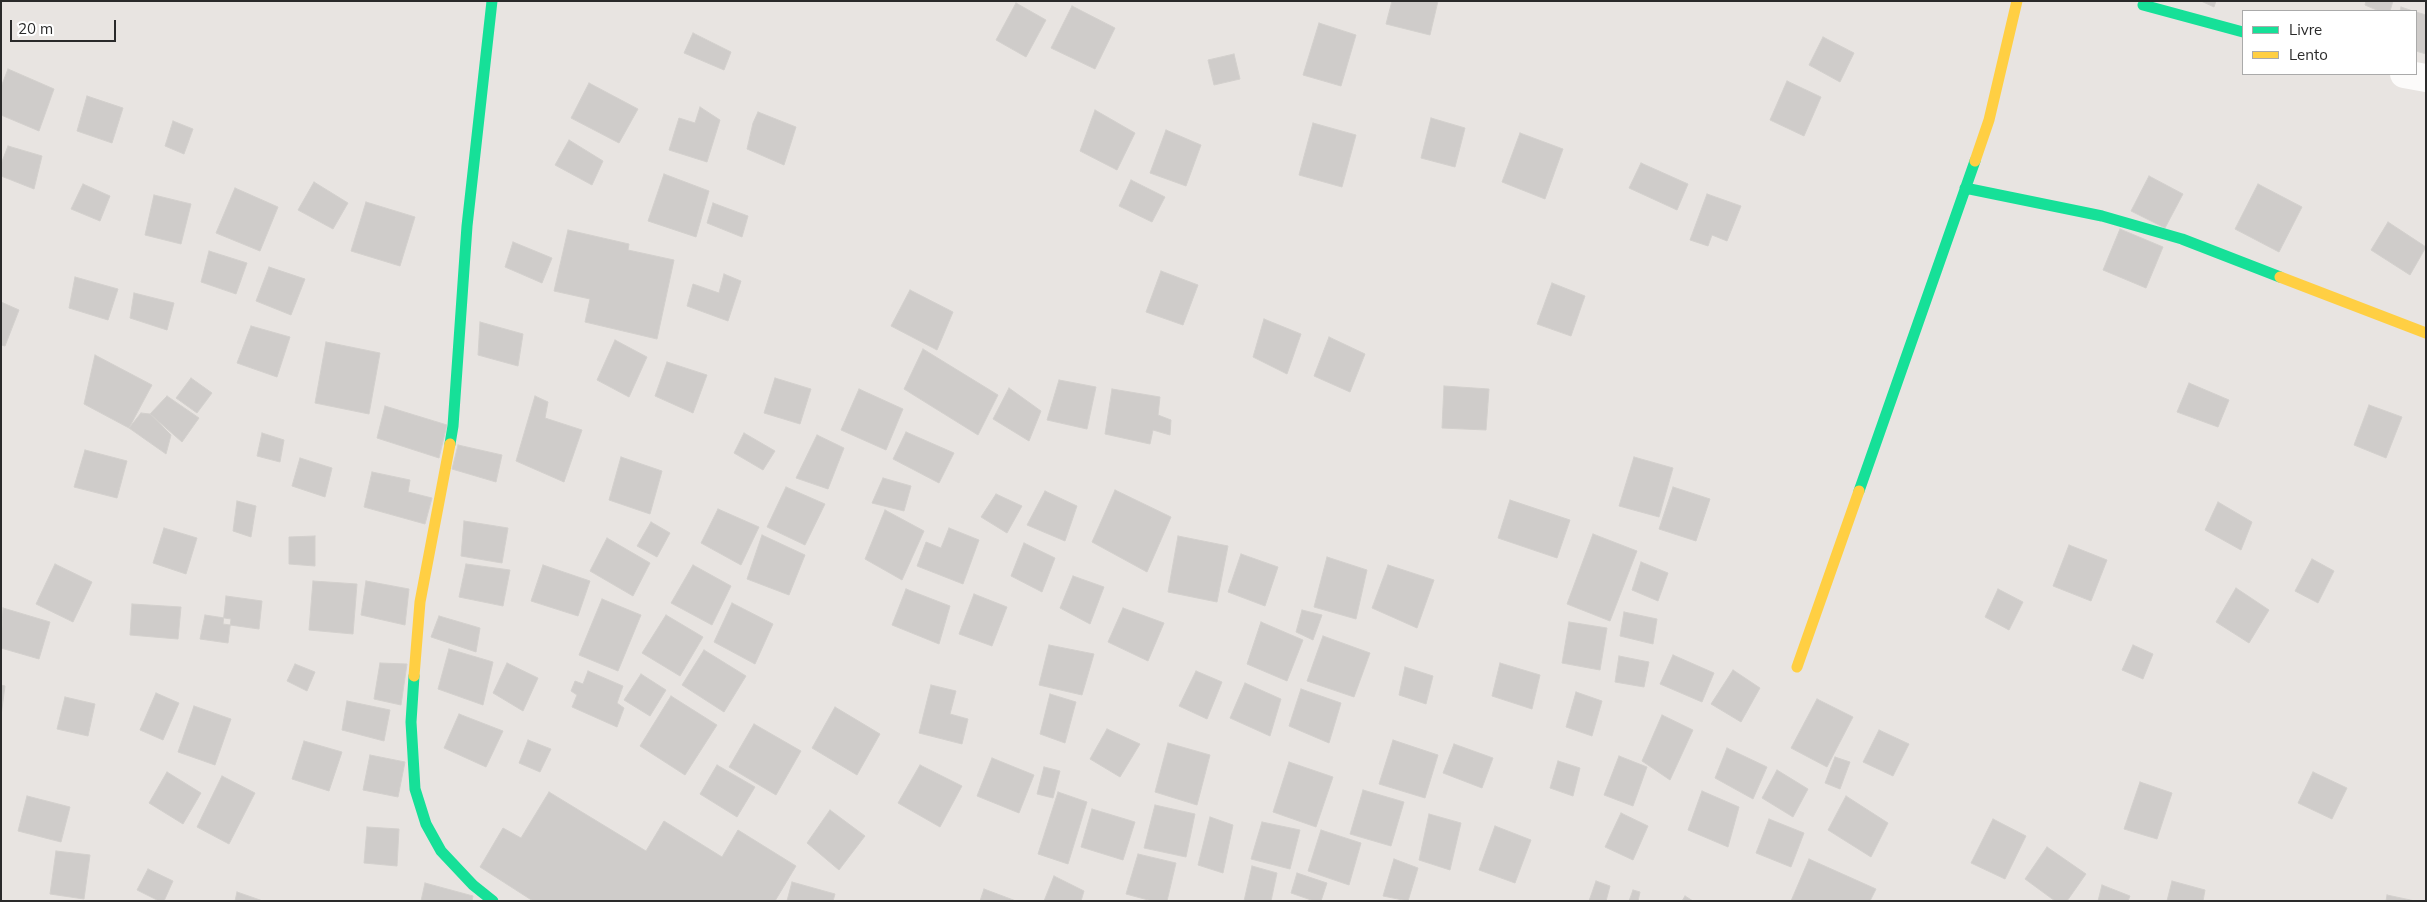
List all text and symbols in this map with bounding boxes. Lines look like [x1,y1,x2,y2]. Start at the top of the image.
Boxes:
scale bar [12,10,119,42]
legend [2242,10,2417,75]
text: 20 m [18,19,53,38]
text: Livre [2289,20,2322,39]
text: Lento [2289,45,2328,64]

